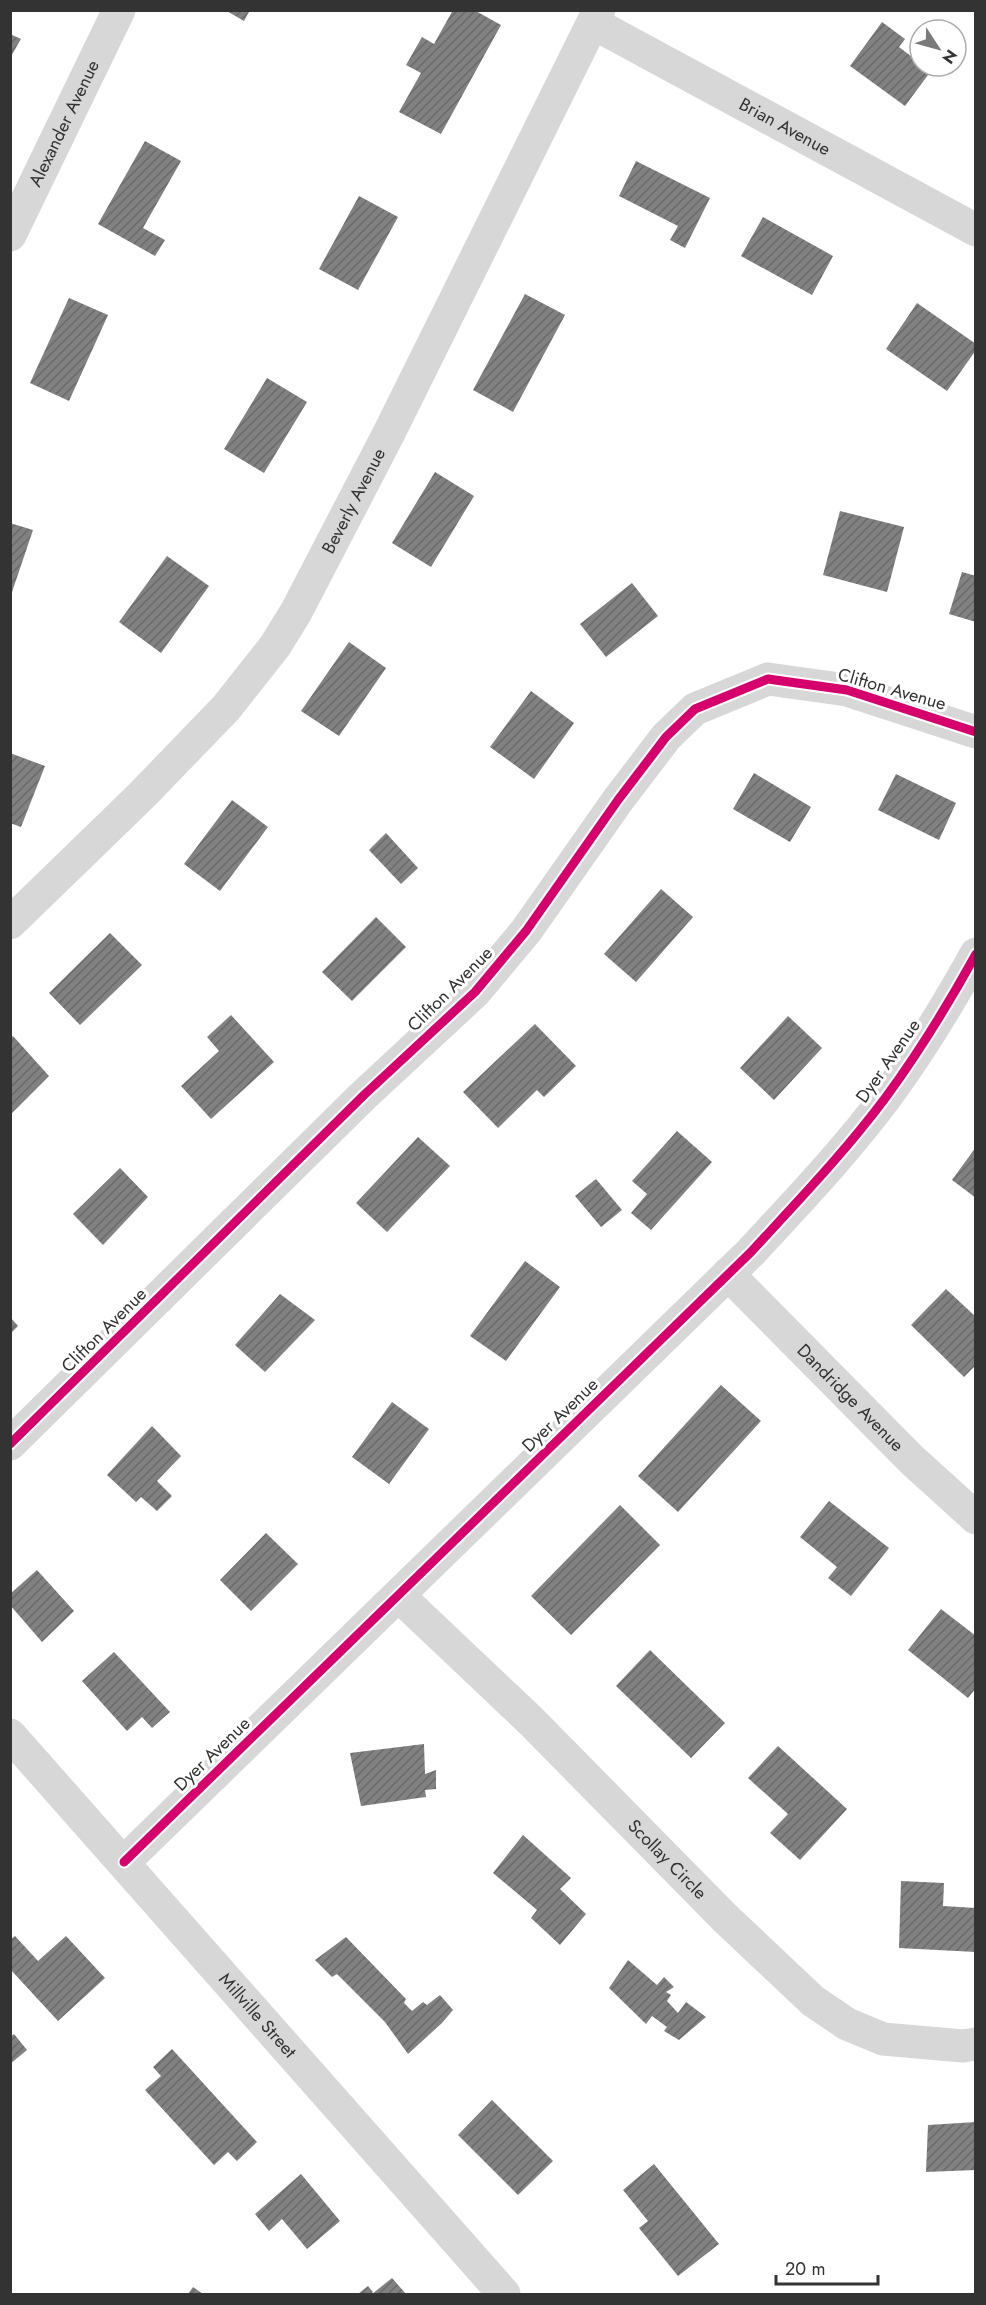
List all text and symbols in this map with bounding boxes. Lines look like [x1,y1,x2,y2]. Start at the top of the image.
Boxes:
north arrow [908,18,968,78]
text: N [937,45,963,68]
street label: Alexander Avenue [22,56,106,191]
street label: Brian Avenue [734,91,835,162]
street label: Beverly Avenue [316,444,392,558]
street label: Clifton Avenue [835,661,949,717]
street label: Clifton Avenue [401,940,499,1038]
street label: Dyer Avenue [850,1014,926,1108]
street label: Clifton Avenue [55,1281,153,1379]
street label: Dandridge Avenue [791,1338,910,1458]
street label: Dyer Avenue [516,1372,604,1458]
street label: Dyer Avenue [168,1711,256,1797]
street label: Scollay Circle [622,1813,713,1905]
street label: Millville Street [213,1967,303,2064]
scale bar [776,2248,878,2286]
text: 20 m [785,2256,825,2282]

